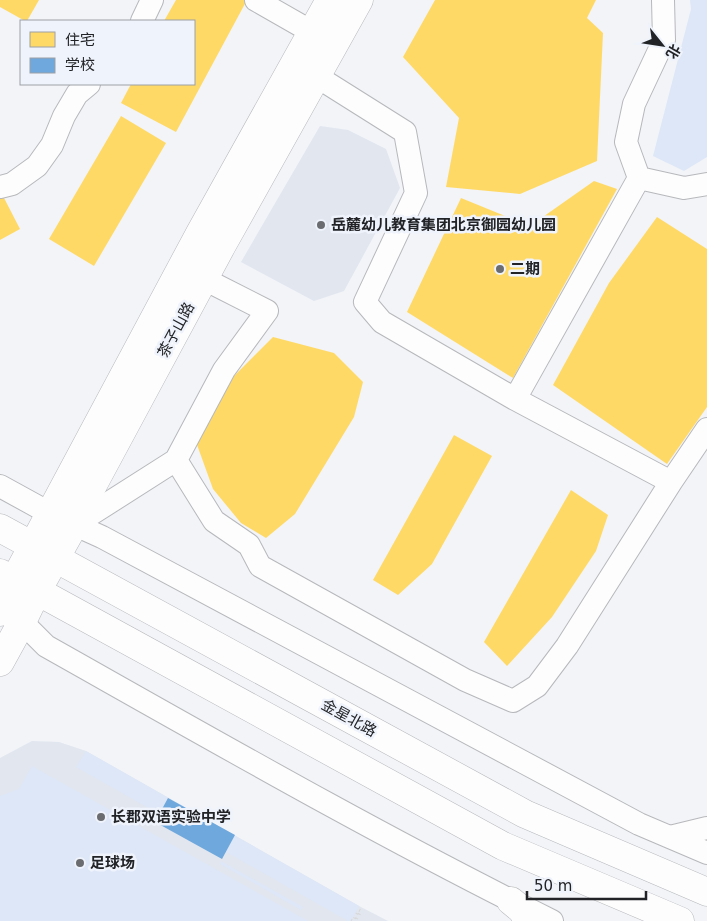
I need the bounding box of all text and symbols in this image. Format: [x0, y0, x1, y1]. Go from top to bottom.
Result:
legend [20, 20, 195, 85]
north arrow [637, 20, 687, 70]
text: 住宅 [65, 31, 95, 49]
text: 北 [663, 41, 684, 62]
text: 学校 [65, 56, 95, 74]
place label: 岳麓幼儿教育集团北京御园幼儿园 [331, 216, 556, 234]
marker: 岳麓幼儿教育集团北京御园幼儿园 [315, 219, 327, 231]
place label: 二期 [510, 260, 540, 278]
marker: 二期 [494, 263, 506, 275]
street label: 茶子山路 [154, 299, 198, 361]
street label: 金星北路 [318, 696, 380, 740]
place label: 长郡双语实验中学 [111, 808, 231, 826]
marker: 长郡双语实验中学 [95, 811, 107, 823]
place label: 足球场 [90, 854, 135, 872]
marker: 足球场 [74, 857, 86, 869]
scale bar [527, 868, 646, 900]
text: 50 m [534, 877, 572, 895]

